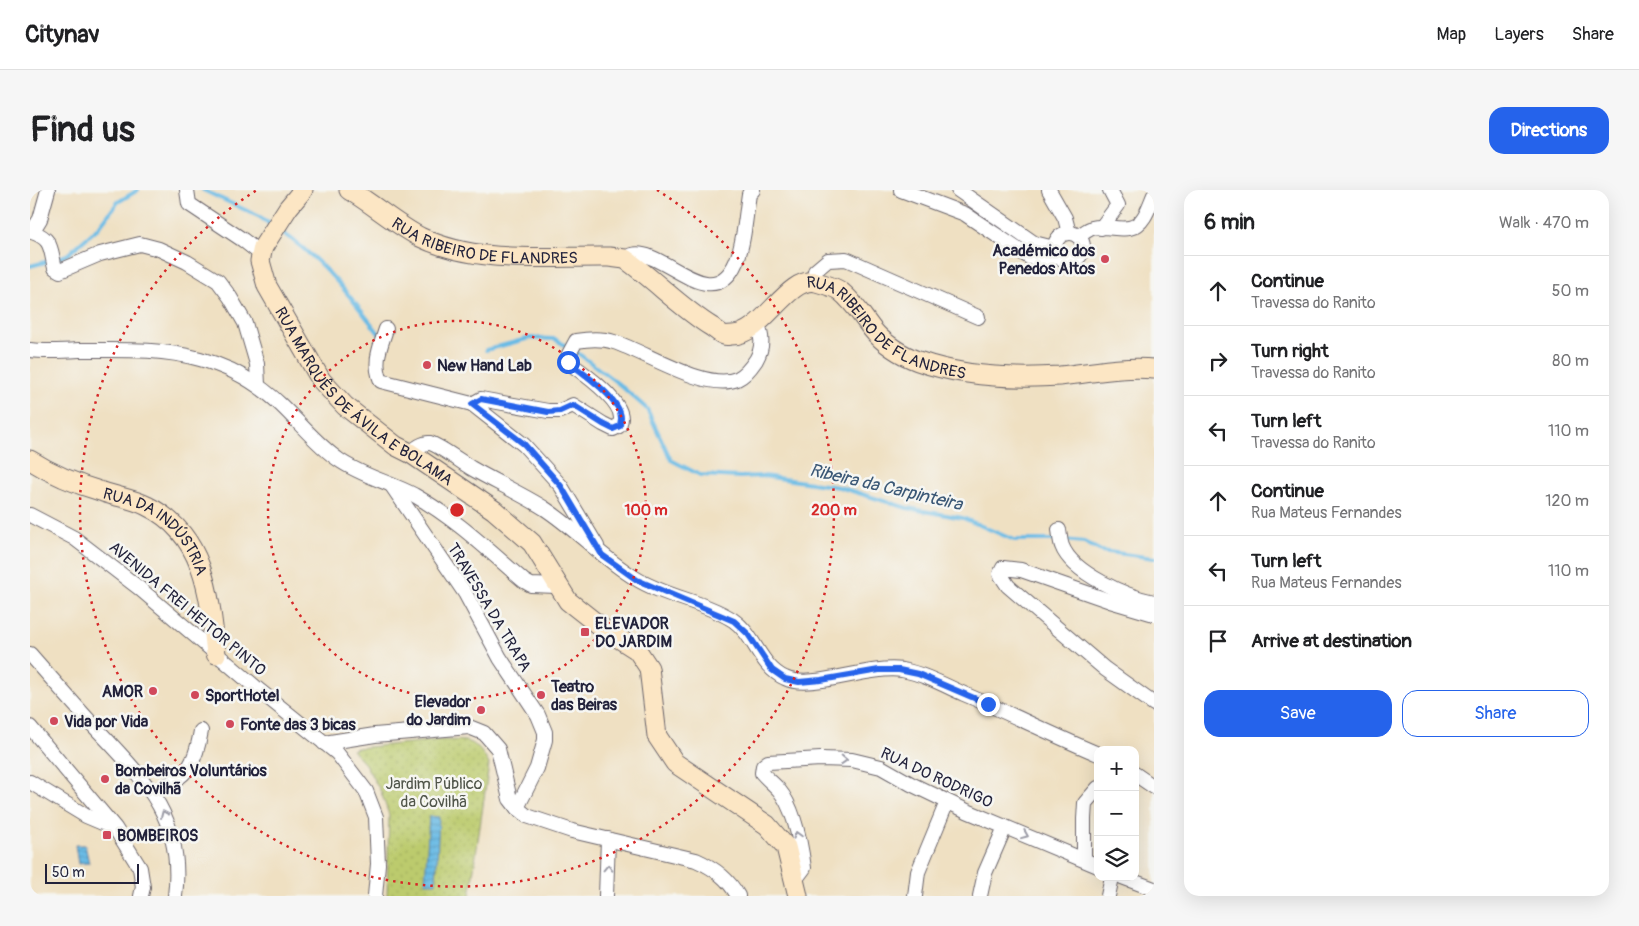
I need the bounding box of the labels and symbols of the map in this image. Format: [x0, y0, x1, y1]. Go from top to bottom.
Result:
street label: RUA RIBEIRO DE FLANDRES [388, 213, 578, 269]
place label: Académico dos Penedos Altos [992, 241, 1096, 279]
marker: Académico dos Penedos Altos [1099, 253, 1111, 265]
street label: RUA RIBEIRO DE FLANDRES [806, 272, 967, 384]
street label: RUA MARQUÊS DE ÁVILA E BOLAMA [270, 304, 457, 490]
route start [557, 351, 580, 374]
place label: New Hand Lab [437, 356, 532, 376]
marker: New Hand Lab [421, 359, 433, 371]
water label: Ribeira da Carpinteira [807, 459, 966, 517]
street label: RUA DA INDÚSTRIA [101, 484, 211, 578]
centre of rings [448, 501, 466, 519]
text: 100 m [625, 501, 667, 520]
text: 200 m [811, 501, 857, 520]
street label: AVENIDA FREI HEITOR PINTO [105, 537, 270, 680]
street label: TRAVESSA DA TRAPA [443, 539, 536, 676]
place label: ELEVADOR DO JARDIM [595, 614, 673, 652]
marker: ELEVADOR DO JARDIM [579, 626, 591, 638]
place label: Teatro das Beiras [550, 677, 618, 715]
place label: AMOR [102, 682, 144, 702]
marker: AMOR [147, 685, 159, 697]
place label: SportHotel [205, 686, 280, 706]
marker: SportHotel [189, 689, 201, 701]
marker: Teatro das Beiras [535, 689, 547, 701]
place label: Elevador do Jardim [406, 692, 471, 730]
route end [977, 693, 1000, 716]
marker: Elevador do Jardim [475, 704, 487, 716]
place label: Vida por Vida [64, 712, 149, 732]
marker: Vida por Vida [48, 715, 60, 727]
place label: Fonte das 3 bicas [240, 715, 357, 735]
marker: Fonte das 3 bicas [224, 718, 236, 730]
street label: RUA DO RODRIGO [877, 743, 996, 813]
one-way arrow [840, 755, 848, 765]
place label: Bombeiros Voluntários da Covilhã [115, 761, 268, 799]
marker: Bombeiros Voluntários da Covilhã [99, 773, 111, 785]
park label: Jardim Público da Covilhã [386, 774, 483, 812]
one-way arrow [161, 811, 171, 820]
place label: BOMBEIROS [117, 826, 198, 846]
marker: BOMBEIROS [101, 829, 113, 841]
one-way arrow [1020, 829, 1029, 840]
one-way arrow [793, 831, 803, 839]
scale bar [45, 861, 139, 884]
one-way arrow [603, 864, 613, 872]

